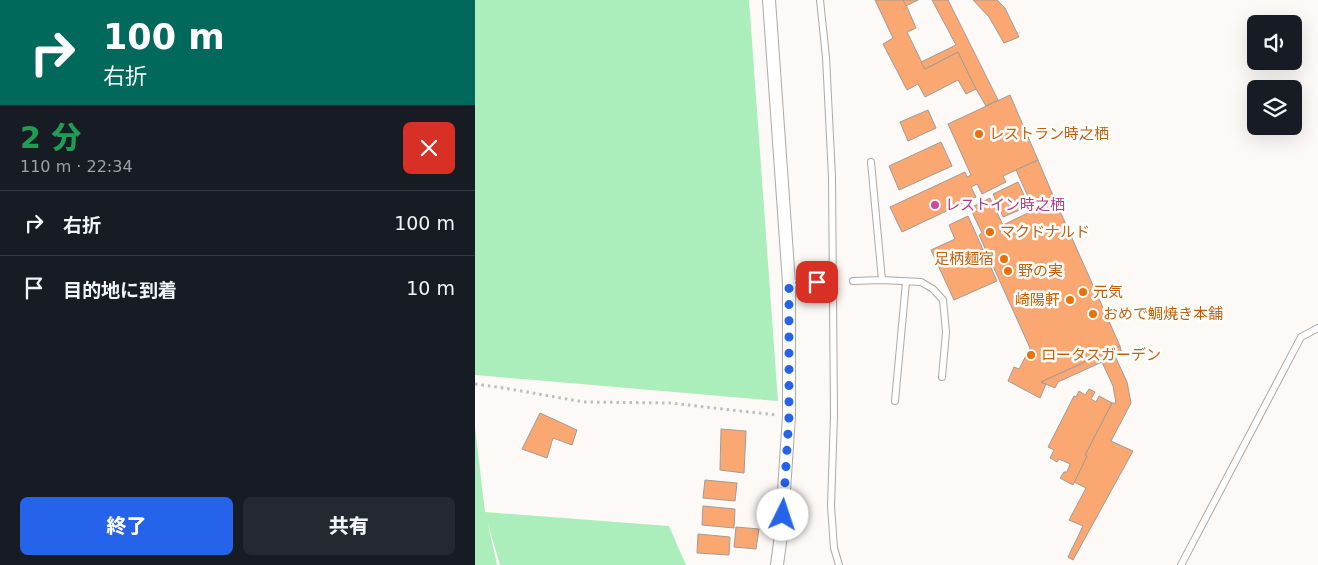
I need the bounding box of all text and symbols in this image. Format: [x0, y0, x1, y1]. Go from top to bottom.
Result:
map controls [1247, 15, 1302, 135]
button: sound [1247, 15, 1302, 70]
text: 100 m [103, 17, 225, 57]
icon: right [20, 20, 85, 85]
text: 右折 [103, 64, 147, 89]
button: layers [1247, 80, 1302, 135]
text: 2 分 [20, 120, 81, 155]
button: close [403, 122, 455, 174]
place label: レストラン時之栖 [989, 125, 1109, 143]
marker: レストラン時之栖 [973, 128, 985, 140]
text: 110 m · 22:34 [20, 157, 133, 176]
place label: レストイン時之栖 [945, 196, 1065, 214]
marker: レストイン時之栖 [929, 199, 941, 211]
icon: right [20, 209, 48, 237]
text: 100 m [394, 212, 455, 234]
text: 右折 [63, 214, 101, 236]
place label: マクドナルド [1000, 223, 1090, 241]
marker: マクドナルド [984, 226, 996, 238]
place label: 足柄麺宿 [934, 250, 994, 268]
marker: 足柄麺宿 [998, 253, 1010, 265]
pin [796, 261, 838, 303]
place label: 野の実 [1018, 262, 1063, 280]
marker: 野の実 [1002, 265, 1014, 277]
icon: arrive [803, 268, 831, 296]
icon: arrive [20, 274, 48, 302]
text: 10 m [406, 277, 455, 299]
text: 目的地に到着 [63, 279, 177, 301]
place label: 元気 [1093, 283, 1123, 301]
marker: 元気 [1077, 286, 1089, 298]
place label: 崎陽軒 [1015, 291, 1060, 309]
marker: 崎陽軒 [1064, 294, 1076, 306]
place label: おめで鯛焼き本舗 [1103, 305, 1223, 323]
marker: おめで鯛焼き本舗 [1087, 308, 1099, 320]
place label: ロータスガーデン [1041, 346, 1161, 364]
marker: ロータスガーデン [1025, 349, 1037, 361]
position arrow [756, 488, 808, 540]
button: 終了 [20, 497, 233, 555]
button: 共有 [243, 497, 455, 555]

